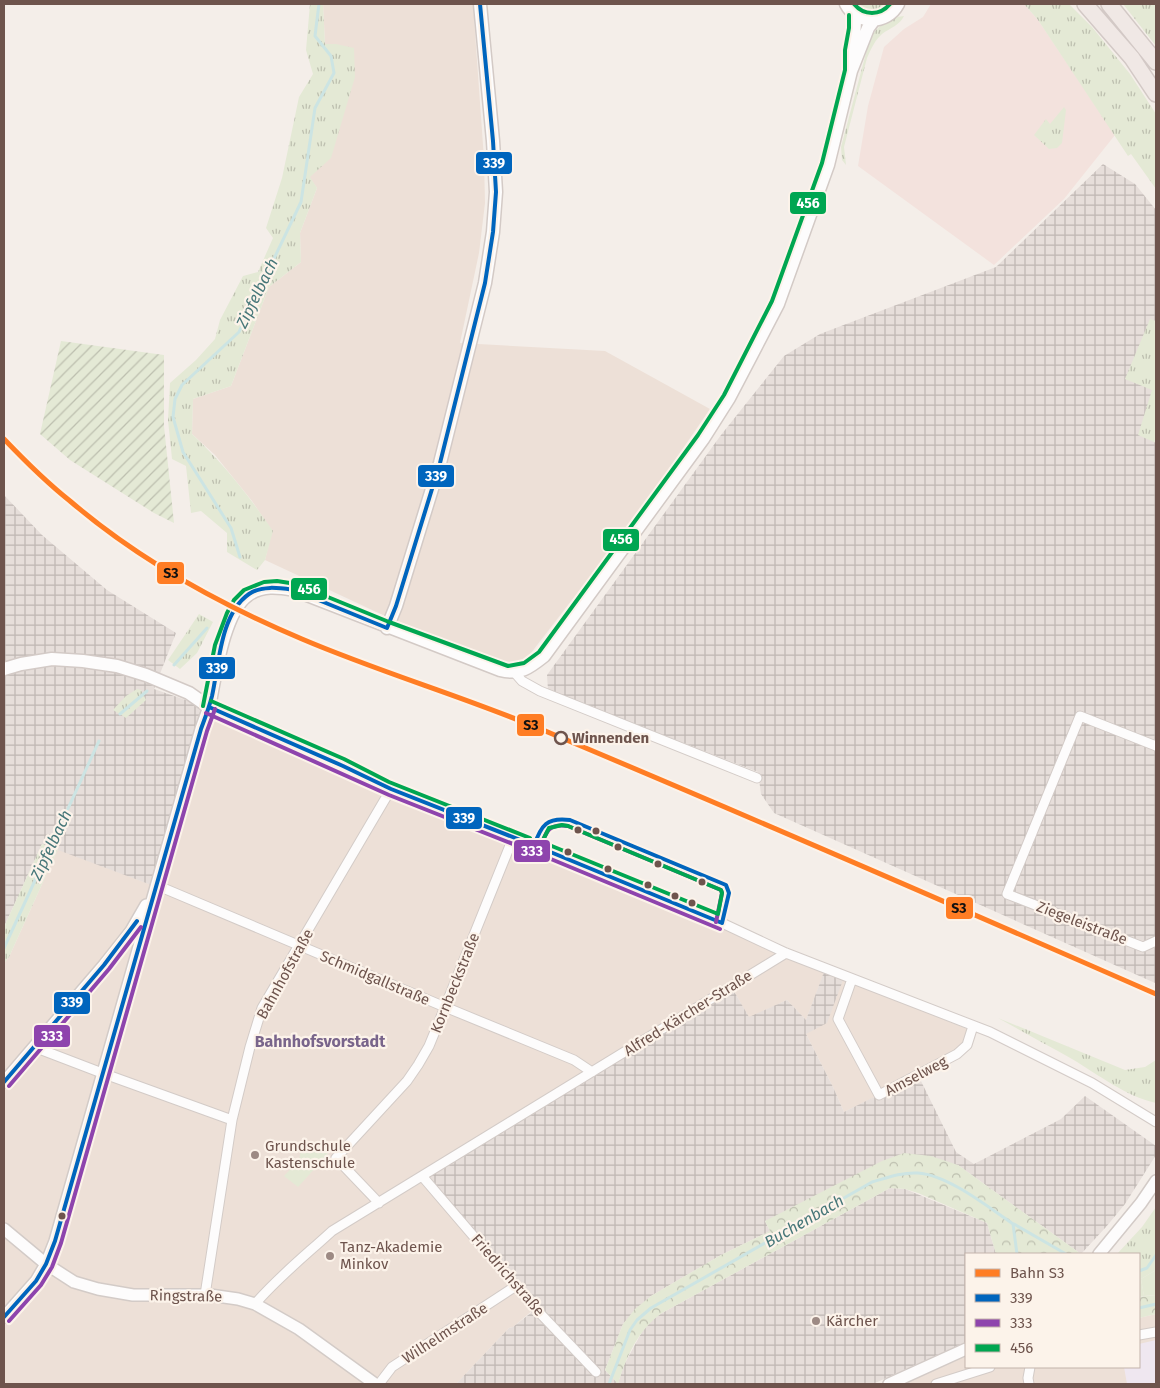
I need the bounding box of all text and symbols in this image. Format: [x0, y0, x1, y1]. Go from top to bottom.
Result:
line badge: 339 [475, 151, 513, 175]
text: 339 [482, 155, 505, 172]
line badge: 456 [789, 191, 827, 215]
text: 456 [796, 195, 820, 212]
water label: Zipfelbach [232, 255, 282, 332]
line badge: 339 [417, 464, 455, 488]
text: 339 [424, 468, 447, 485]
line badge: 456 [602, 528, 640, 552]
text: 456 [609, 531, 633, 548]
line badge: S3 [156, 561, 185, 585]
text: S3 [163, 565, 179, 582]
line badge: 456 [290, 577, 328, 601]
text: 456 [297, 581, 321, 598]
line badge: 339 [198, 656, 236, 680]
text: 339 [205, 660, 228, 677]
line badge: S3 [516, 713, 545, 737]
text: S3 [523, 717, 539, 734]
place label: Winnenden [572, 729, 649, 747]
marker: Winnenden [554, 731, 568, 745]
line badge: 339 [445, 806, 483, 830]
water label: Zipfelbach [26, 807, 75, 884]
text: 339 [452, 810, 475, 827]
unlabelled marker [573, 825, 583, 835]
unlabelled marker [591, 826, 601, 836]
line badge: 333 [513, 839, 551, 863]
unlabelled marker [613, 842, 623, 852]
text: 333 [520, 843, 543, 860]
unlabelled marker [563, 847, 573, 857]
unlabelled marker [653, 859, 663, 869]
unlabelled marker [603, 864, 613, 874]
unlabelled marker [697, 877, 707, 887]
unlabelled marker [643, 880, 653, 890]
unlabelled marker [670, 891, 680, 901]
line badge: S3 [945, 896, 974, 920]
street label: Ziegeleistraße [1034, 897, 1130, 949]
unlabelled marker [687, 898, 697, 908]
text: S3 [951, 900, 967, 917]
street label: Bahnhofstraße [253, 926, 317, 1022]
street label: Kornbeckstraße [427, 930, 483, 1036]
street label: Schmidgallstraße [317, 947, 433, 1009]
street label: Alfred-Kärcher-Straße [621, 966, 755, 1060]
line badge: 339 [53, 991, 91, 1015]
text: 339 [60, 994, 83, 1011]
line badge: 333 [33, 1024, 71, 1048]
text: 333 [40, 1028, 63, 1045]
district label: Bahnhofsvorstadt [255, 1032, 386, 1051]
street label: Amselweg [882, 1052, 950, 1100]
place label: Grundschule Kastenschule [265, 1137, 355, 1172]
marker: Grundschule Kastenschule [249, 1149, 261, 1161]
water label: Buchenbach [761, 1191, 847, 1251]
unlabelled marker [57, 1211, 67, 1221]
street label: Friedrichstraße [467, 1230, 549, 1320]
place label: Tanz-Akademie Minkov [340, 1238, 443, 1273]
marker: Tanz-Akademie Minkov [324, 1250, 336, 1262]
legend [965, 1253, 1140, 1368]
text: Bahn S3 [1010, 1264, 1065, 1282]
street label: Ringstraße [149, 1286, 223, 1306]
text: 339 [1010, 1289, 1033, 1307]
street label: Wilhelmstraße [399, 1299, 491, 1367]
place label: Kärcher [826, 1312, 878, 1330]
text: 333 [1010, 1314, 1032, 1332]
marker: Kärcher [810, 1315, 822, 1327]
text: 456 [1010, 1339, 1033, 1357]

